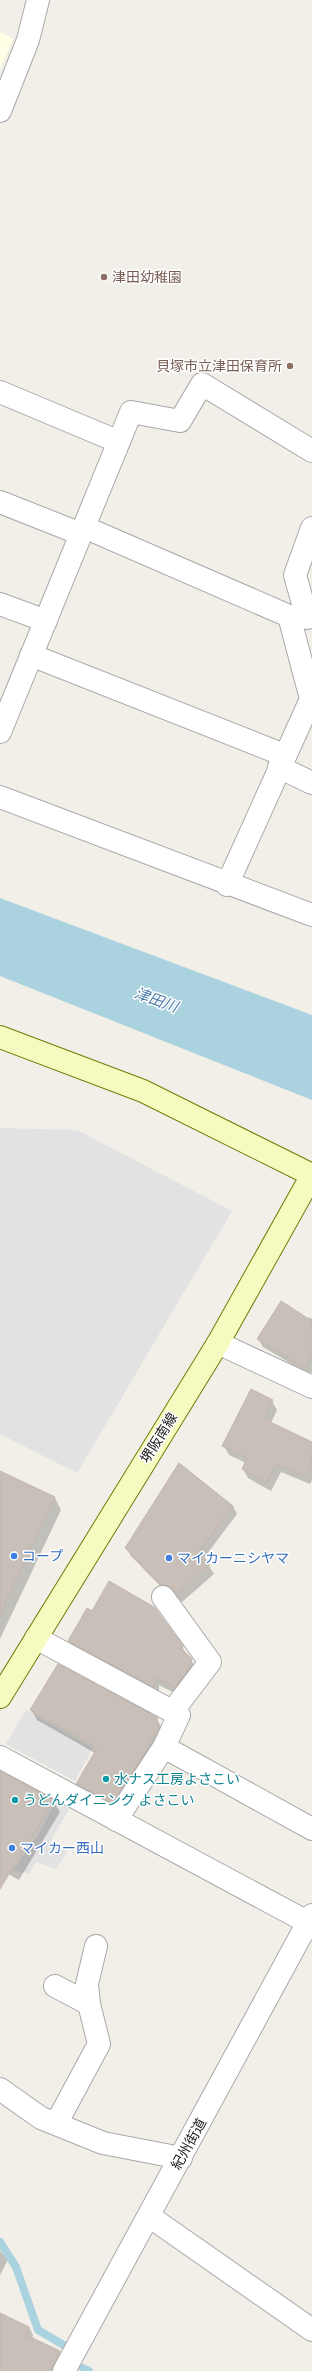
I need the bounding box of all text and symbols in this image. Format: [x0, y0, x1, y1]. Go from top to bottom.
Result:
place label: 津田幼稚園 [112, 269, 182, 286]
marker: 津田幼稚園 [99, 272, 109, 282]
place label: 貝塚市立津田保育所 [156, 358, 282, 375]
marker: 貝塚市立津田保育所 [285, 361, 295, 371]
water label: 津田川 [132, 984, 182, 1017]
street label: 堺阪南線 [137, 1410, 181, 1466]
place label: コープ [22, 1548, 63, 1565]
place label: マイカーニシヤマ [177, 1550, 289, 1567]
marker: コープ [9, 1551, 19, 1561]
marker: マイカーニシヤマ [164, 1553, 174, 1563]
place label: 水ナス工房よさこい [114, 1771, 240, 1788]
marker: 水ナス工房よさこい [101, 1774, 111, 1784]
place label: うどんダイニング よさこい [23, 1792, 194, 1809]
marker: うどんダイニング よさこい [10, 1795, 20, 1805]
place label: マイカー西山 [20, 1840, 104, 1857]
marker: マイカー西山 [7, 1843, 17, 1853]
street label: 紀州街道 [168, 2115, 210, 2173]

